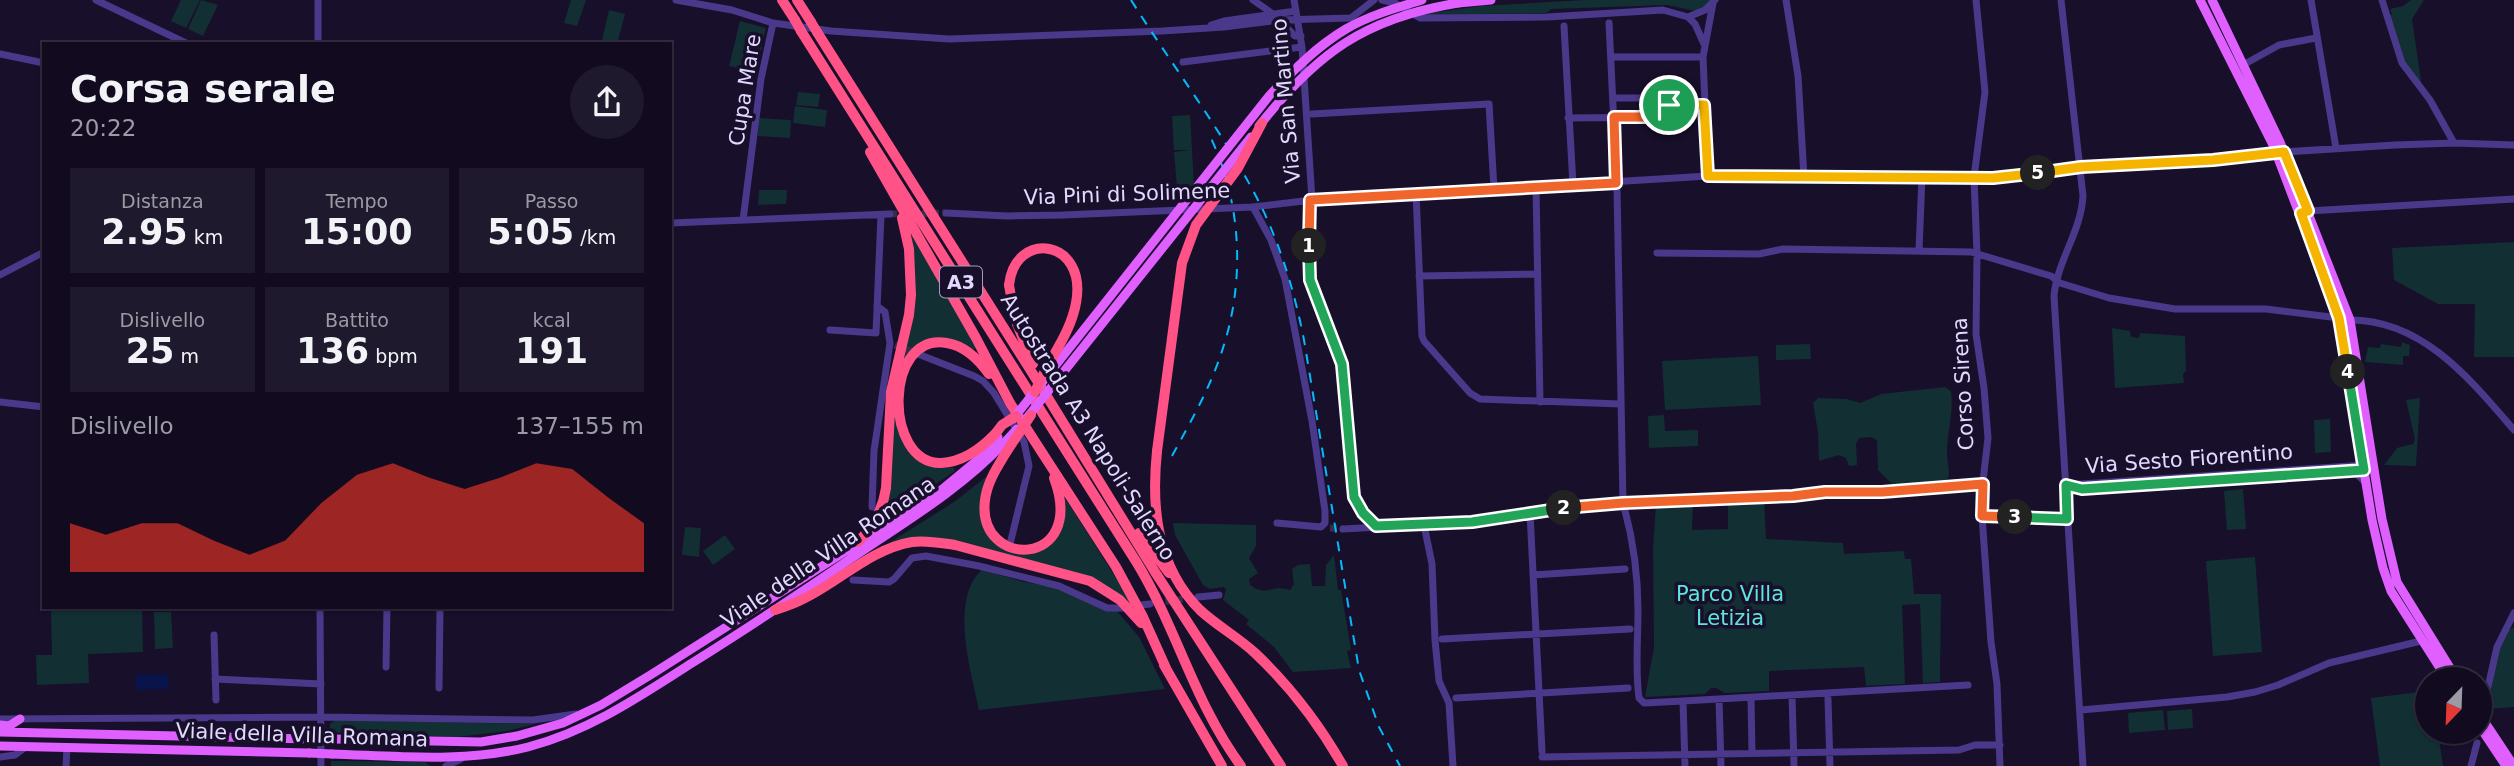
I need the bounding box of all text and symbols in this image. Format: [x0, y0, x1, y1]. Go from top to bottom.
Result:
street label: Via San Martino [1267, 18, 1305, 184]
street label: Cupa Mare [724, 32, 766, 148]
button: share [570, 65, 644, 139]
text: Corsa serale [70, 67, 336, 111]
pin [1639, 75, 1699, 135]
icon: arrive [1650, 86, 1688, 124]
text: 20:22 [70, 115, 136, 141]
pin: 5 [2021, 156, 2056, 190]
text: 5 [2031, 161, 2044, 183]
street label: Via Pini di Solimene [1023, 178, 1231, 210]
text: Distanza [121, 190, 204, 212]
text: Tempo [326, 190, 388, 212]
text: Passo [525, 190, 579, 212]
text: 2.95 [101, 212, 188, 252]
text: 15:00 [301, 212, 413, 252]
text: 5:05 [487, 212, 574, 252]
text: km [188, 226, 223, 248]
text: /km [574, 226, 616, 248]
pin: 1 [1292, 229, 1326, 264]
text: 1 [1302, 234, 1315, 256]
road number: A3 [940, 266, 982, 298]
street label: Autostrada A3 Napoli-Salerno [996, 289, 1180, 565]
text: Dislivello [120, 309, 205, 331]
text: Battito [325, 309, 389, 331]
text: kcal [532, 309, 571, 331]
street label: Corso Sirena [1948, 317, 1978, 451]
text: 25 [126, 331, 174, 371]
text: 136 [296, 331, 369, 371]
text: 191 [515, 331, 588, 371]
text: m [174, 345, 199, 367]
text: bpm [369, 345, 418, 367]
pin: 4 [2330, 354, 2366, 390]
text: 4 [2341, 360, 2354, 382]
text: Dislivello [70, 413, 173, 439]
text: 137–155 m [515, 413, 644, 439]
street label: Via Sesto Fiorentino [2084, 440, 2294, 478]
street label: Viale della Villa Romana [717, 471, 939, 633]
pin: 2 [1546, 490, 1582, 526]
text: 2 [1557, 496, 1570, 518]
pin: 3 [1997, 500, 2032, 534]
text: 3 [2008, 505, 2021, 527]
park label: Parco Villa Letizia [1676, 582, 1784, 630]
north arrow [2415, 667, 2492, 744]
map controls [2415, 667, 2492, 744]
street label: Viale della Villa Romana [175, 719, 429, 751]

